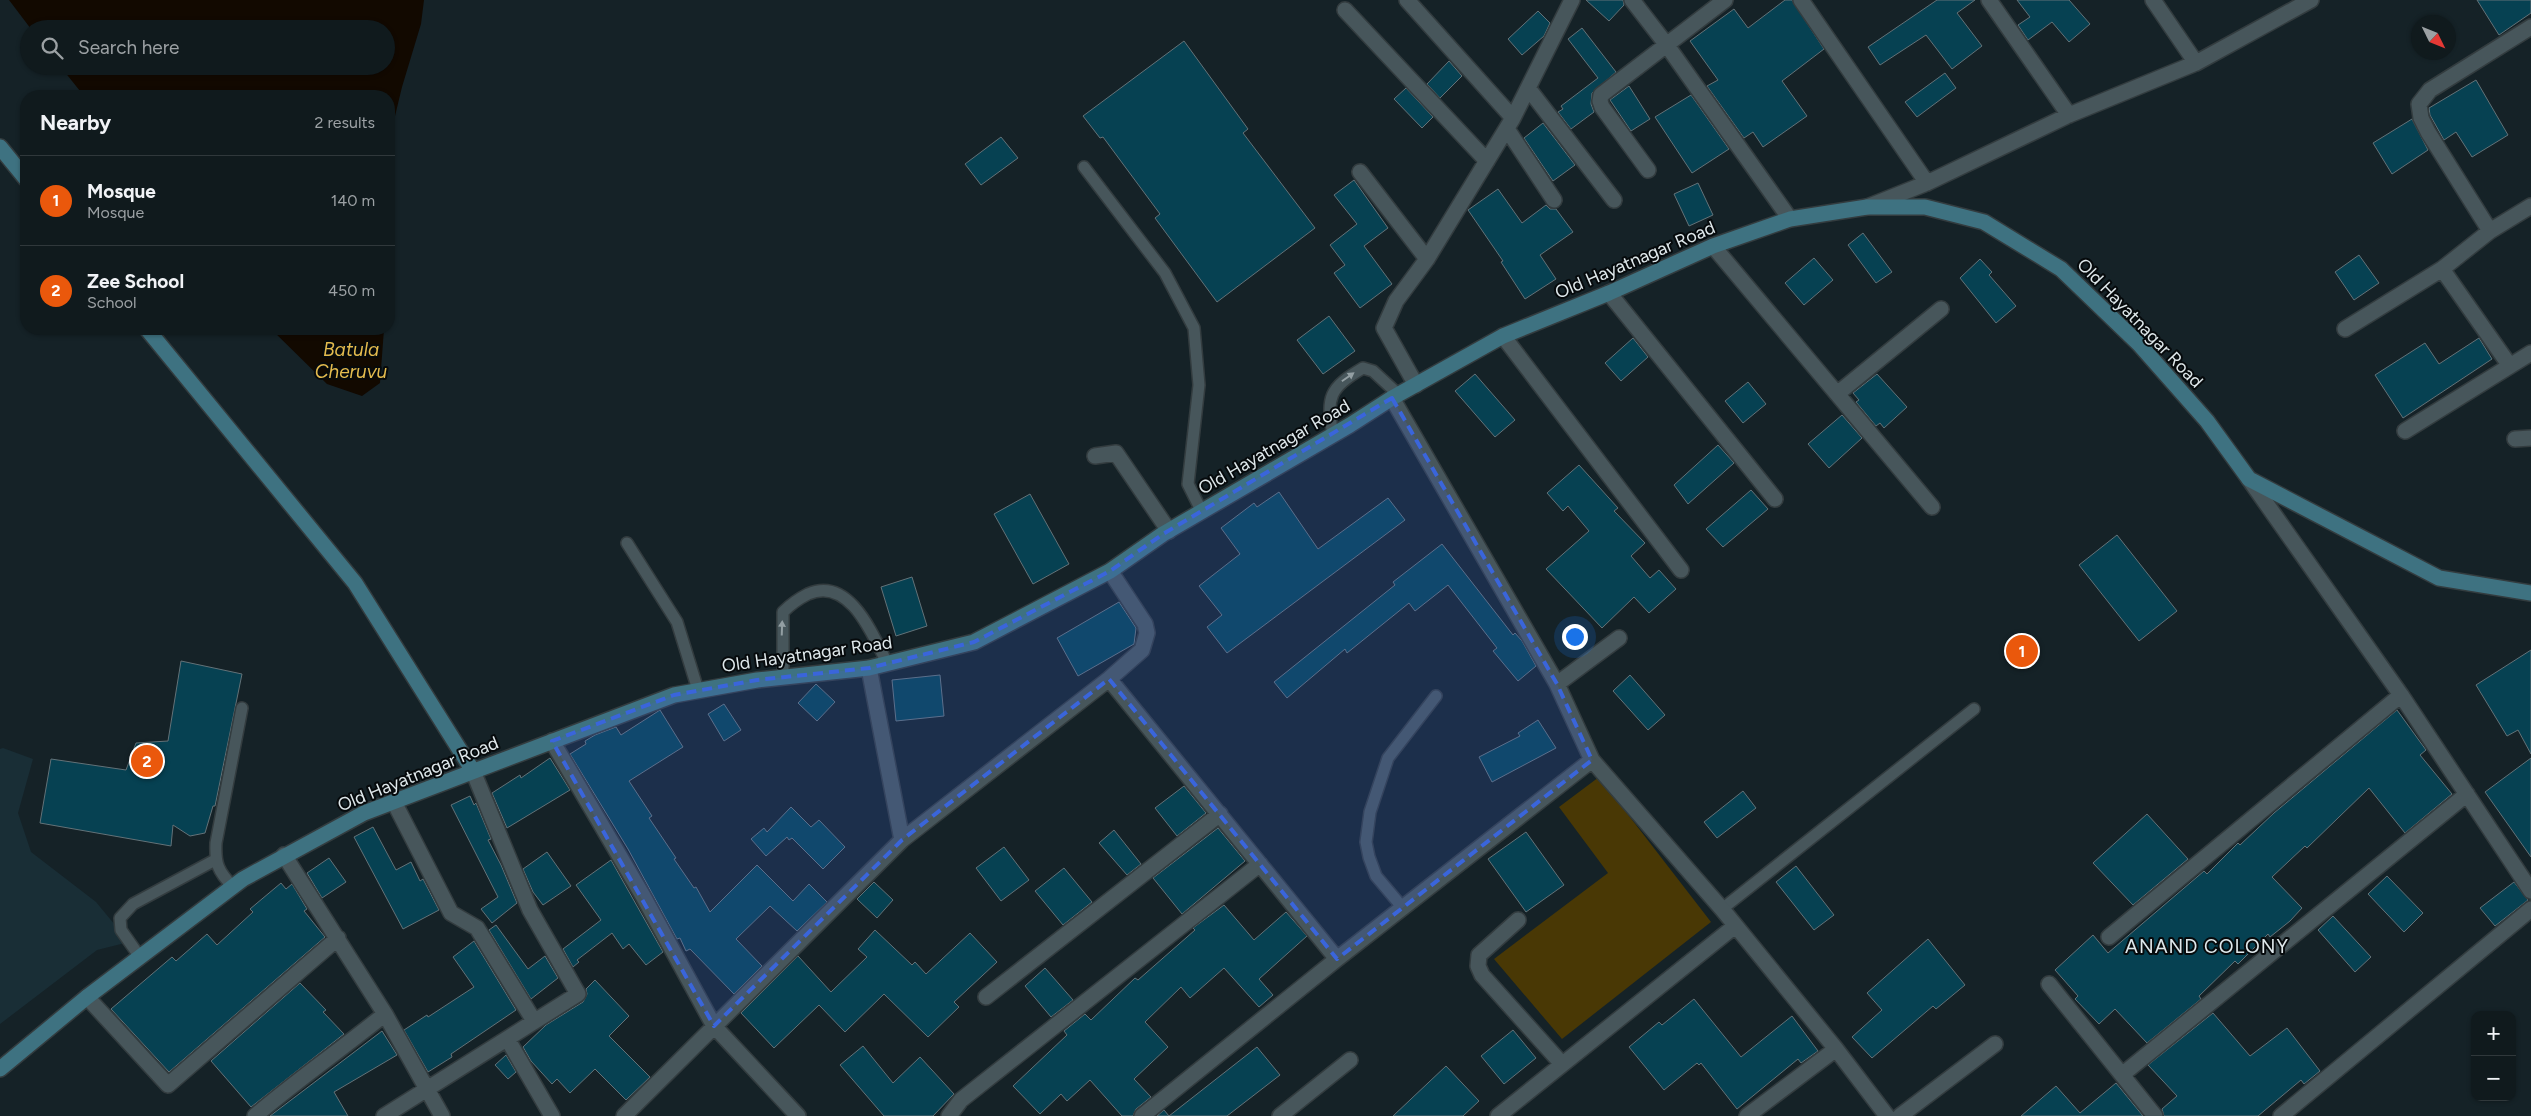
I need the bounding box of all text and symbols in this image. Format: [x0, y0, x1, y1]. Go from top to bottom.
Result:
north arrow [2411, 15, 2456, 60]
search box [20, 20, 395, 75]
icon: search [38, 34, 66, 62]
text: Search here [78, 36, 180, 59]
text: Nearby [40, 110, 111, 135]
text: 2 results [315, 113, 375, 132]
text: Mosque [87, 180, 156, 203]
text: 1 [53, 191, 59, 210]
text: 140 m [331, 191, 375, 210]
text: Mosque [87, 203, 144, 222]
street label: Old Hayatnagar Road [1552, 216, 1718, 304]
street label: Old Hayatnagar Road [2072, 254, 2208, 392]
text: Zee School [87, 270, 184, 293]
text: 2 [51, 281, 61, 300]
text: 450 m [328, 281, 375, 300]
text: School [87, 293, 137, 312]
water label: Batula Cheruvu [315, 338, 388, 383]
one-way arrow [1342, 372, 1355, 382]
street label: Old Hayatnagar Road [1194, 395, 1354, 499]
one-way arrow [779, 620, 787, 636]
your location [1562, 624, 1588, 650]
street label: Old Hayatnagar Road [720, 631, 894, 677]
pin: 1 [2006, 632, 2038, 670]
street label: Old Hayatnagar Road [334, 732, 502, 816]
pin: 2 [131, 742, 163, 780]
district label: ANAND COLONY [2125, 935, 2289, 958]
map controls [2471, 1011, 2516, 1101]
button: + [2471, 1011, 2516, 1056]
button: − [2471, 1056, 2516, 1101]

